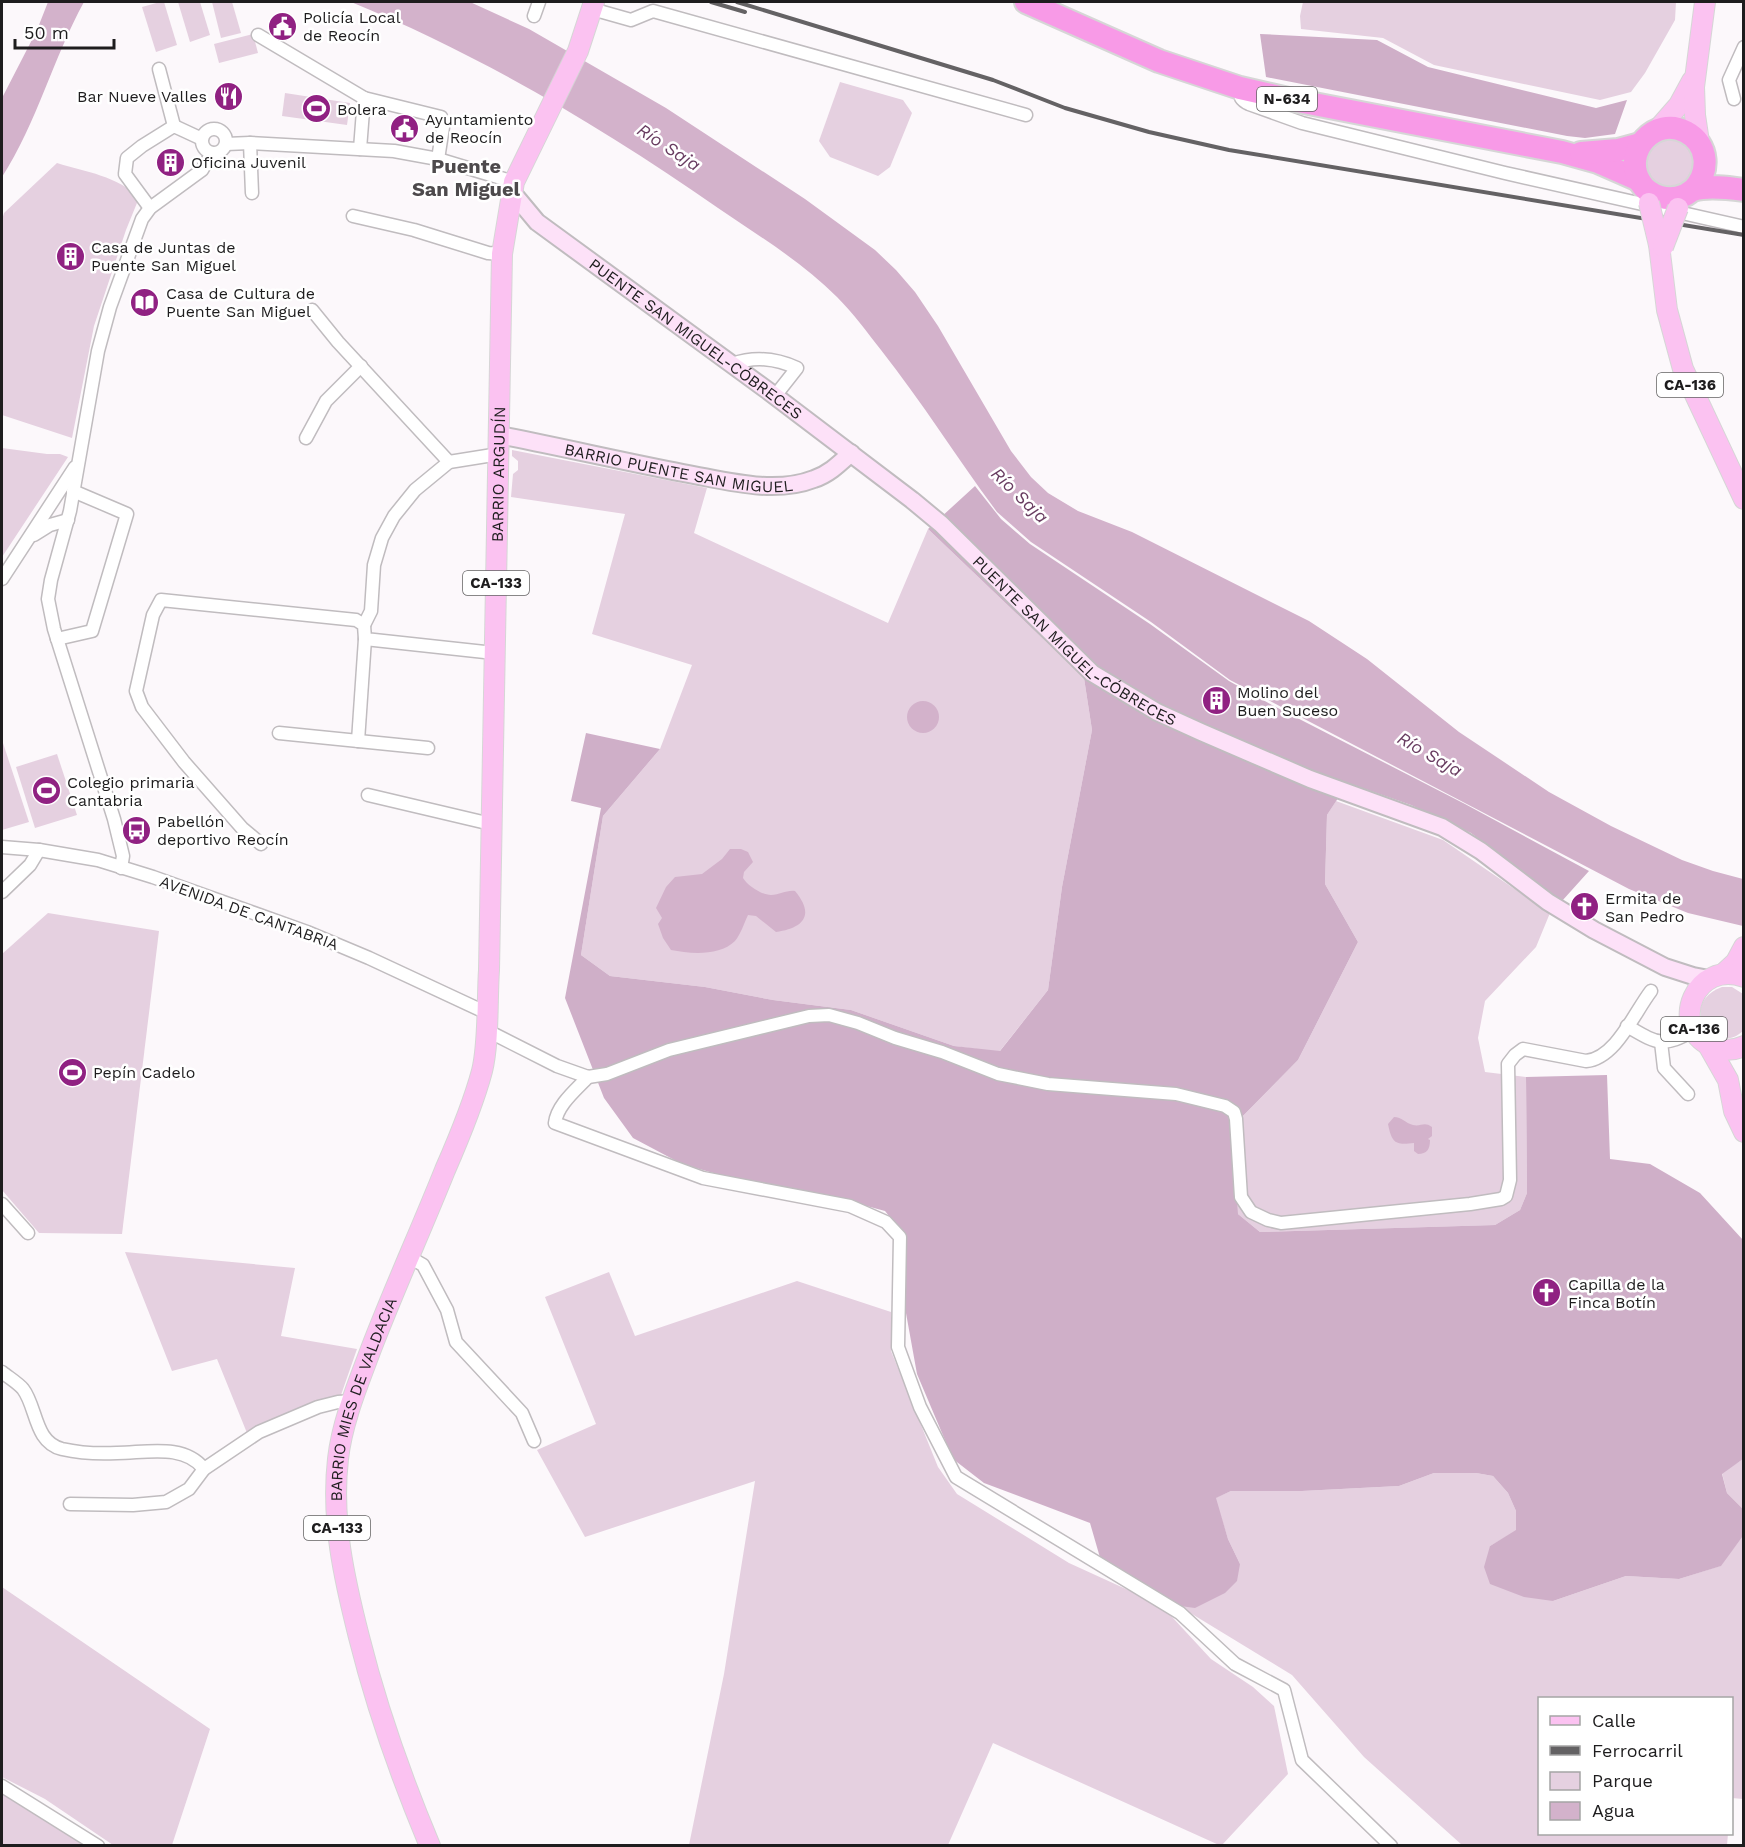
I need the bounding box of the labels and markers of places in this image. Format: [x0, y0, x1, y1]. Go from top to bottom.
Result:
place label: Policía Local de Reocín [303, 8, 401, 45]
public building icon: Policía Local de Reocín [266, 10, 298, 42]
restaurant icon: Bar Nueve Valles [212, 80, 244, 112]
place label: Bar Nueve Valles [77, 87, 207, 106]
sports icon: Bolera [300, 93, 332, 125]
place label: Bolera [337, 100, 387, 119]
place label: Ayuntamiento de Reocín [425, 110, 533, 147]
public building icon: Ayuntamiento de Reocín [388, 112, 420, 144]
building icon: Oficina Juvenil [154, 146, 186, 178]
place label: Oficina Juvenil [191, 153, 306, 172]
place label: Casa de Juntas de Puente San Miguel [91, 238, 236, 275]
building icon: Casa de Juntas de Puente San Miguel [54, 240, 86, 272]
place label: Casa de Cultura de Puente San Miguel [166, 284, 315, 321]
library icon: Casa de Cultura de Puente San Miguel [129, 286, 161, 318]
place label: Molino del Buen Suceso [1237, 683, 1338, 720]
building icon: Molino del Buen Suceso [1200, 685, 1232, 717]
place label: Colegio primaria Cantabria [67, 773, 195, 810]
sports icon: Colegio primaria Cantabria [30, 775, 62, 807]
place label: Pabellón deportivo Reocín [157, 812, 289, 849]
bus stop icon: Pabellón deportivo Reocín [120, 814, 152, 846]
place label: Ermita de San Pedro [1605, 889, 1684, 926]
church icon: Ermita de San Pedro [1568, 891, 1600, 923]
sports icon: Pepín Cadelo [56, 1056, 88, 1088]
place label: Pepín Cadelo [93, 1063, 195, 1082]
place label: Capilla de la Finca Botín [1568, 1275, 1665, 1312]
church icon: Capilla de la Finca Botín [1531, 1277, 1563, 1309]

